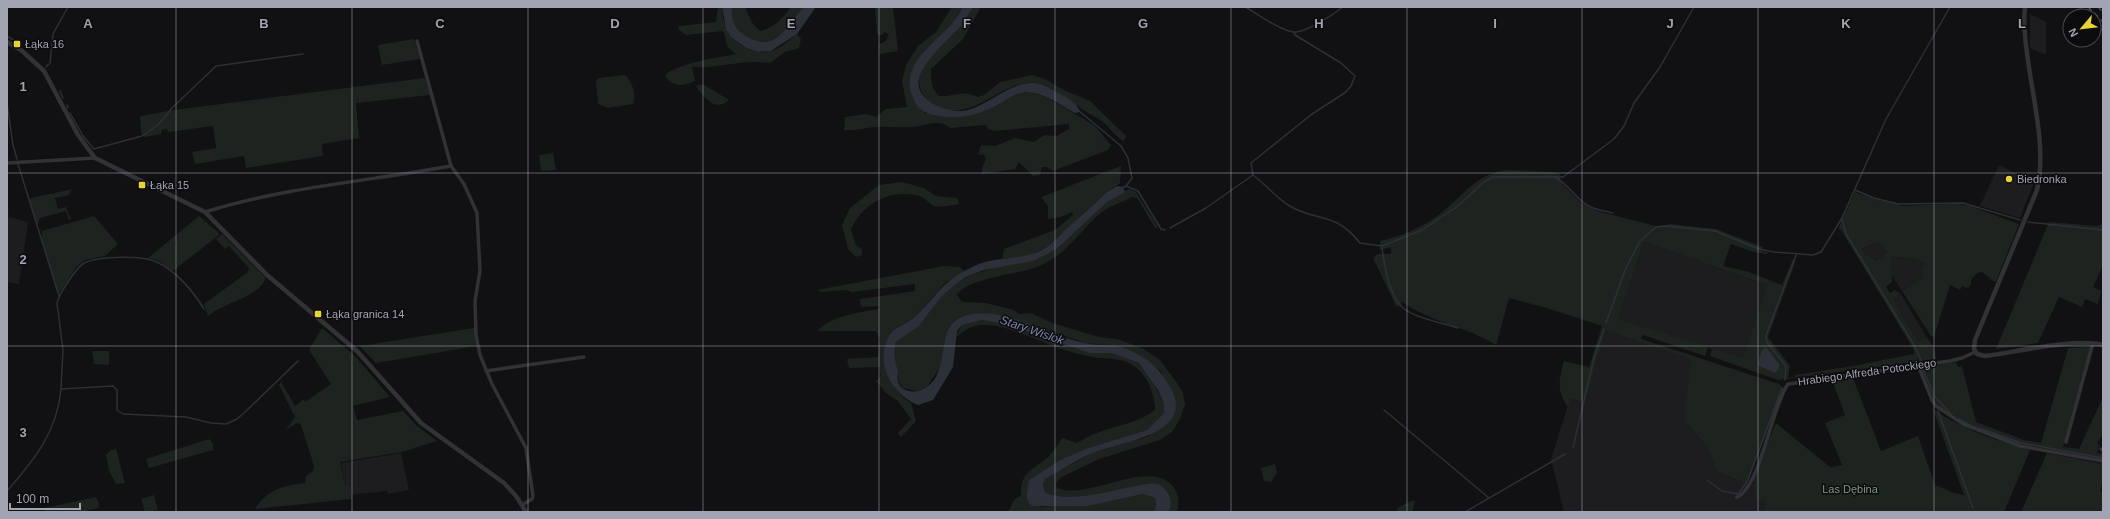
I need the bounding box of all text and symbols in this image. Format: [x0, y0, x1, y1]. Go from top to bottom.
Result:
north arrow [2062, 8, 2102, 48]
text: A [83, 16, 93, 31]
text: B [259, 16, 269, 31]
text: C [435, 16, 445, 31]
text: D [610, 16, 620, 31]
text: E [787, 16, 796, 31]
text: F [963, 16, 971, 31]
text: G [1138, 16, 1148, 31]
text: H [1314, 16, 1324, 31]
text: I [1493, 16, 1497, 31]
text: J [1666, 16, 1674, 31]
text: K [1841, 16, 1851, 31]
text: L [2018, 16, 2026, 31]
text: N [2066, 26, 2080, 39]
place label: Łąka 16 [25, 38, 64, 50]
marker: Łąka 16 [12, 39, 22, 49]
text: 1 [19, 79, 27, 94]
place label: Biedronka [2017, 173, 2067, 185]
marker: Biedronka [2004, 174, 2014, 184]
place label: Łąka 15 [150, 179, 189, 191]
marker: Łąka 15 [137, 180, 147, 190]
text: 2 [19, 252, 27, 267]
place label: Łąka granica 14 [326, 308, 404, 320]
marker: Łąka granica 14 [313, 309, 323, 319]
water label: Stary Wislok [998, 313, 1067, 348]
street label: Hrabiego Alfreda Potockiego [1797, 356, 1937, 388]
text: 3 [19, 425, 27, 440]
park label: Las Dębina [1822, 483, 1879, 495]
scale bar [10, 485, 80, 511]
text: 100 m [16, 492, 49, 506]

